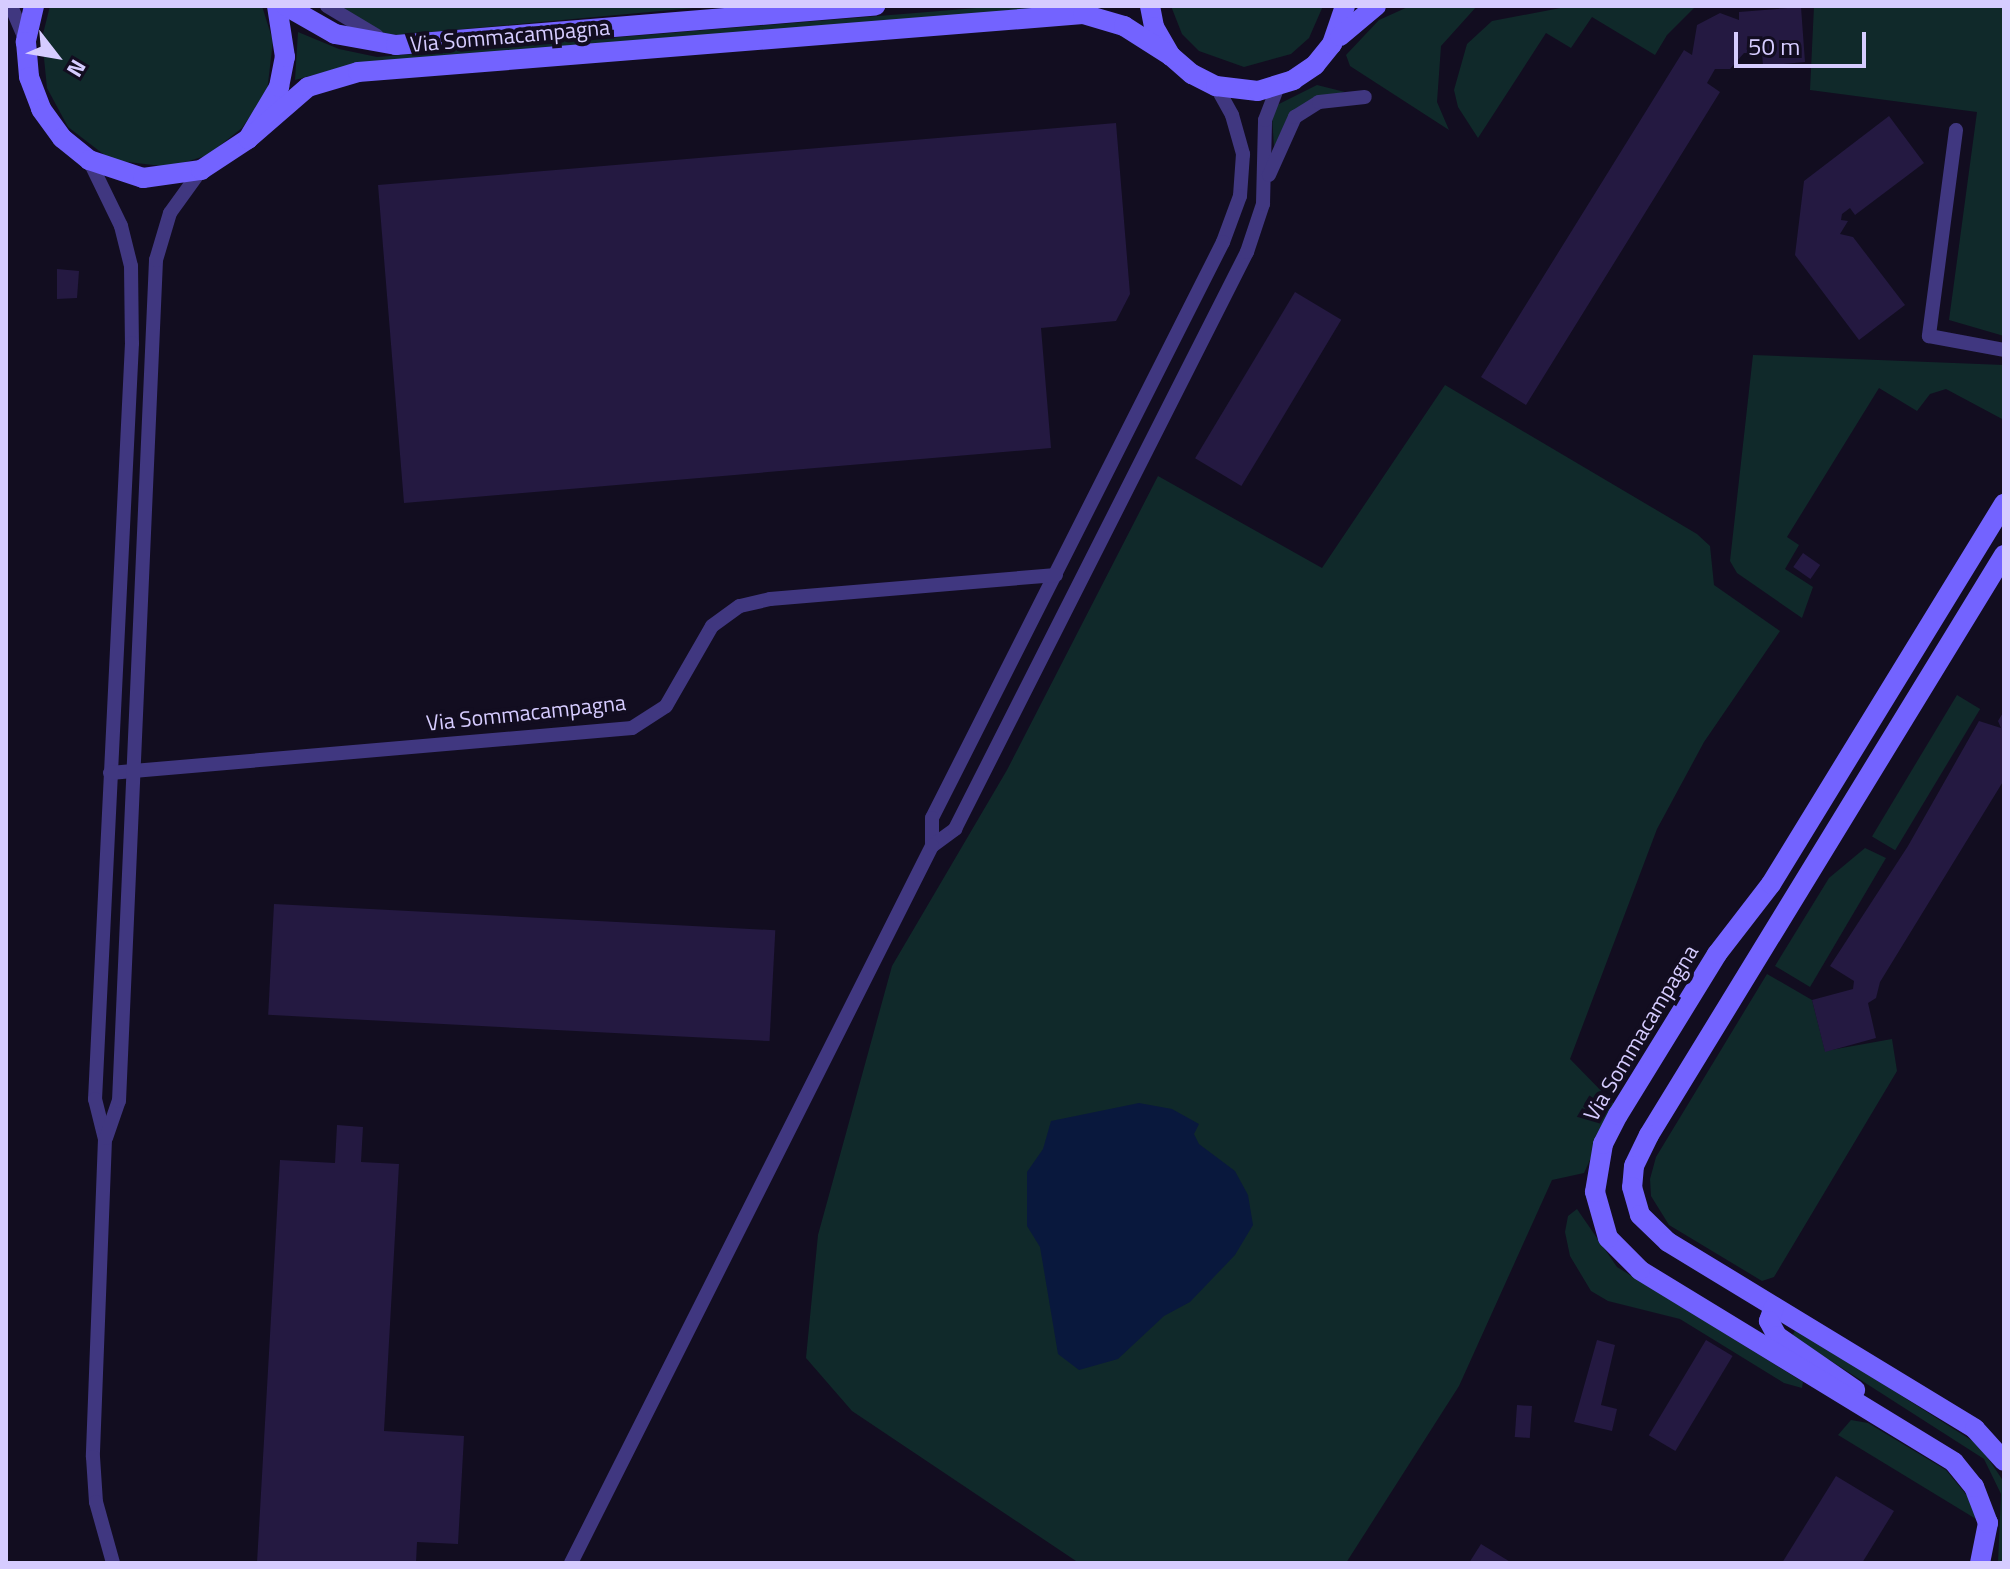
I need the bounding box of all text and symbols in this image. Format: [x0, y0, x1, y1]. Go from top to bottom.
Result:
street label: Via Sommacampagna [409, 14, 611, 58]
north arrow [16, 16, 96, 96]
scale bar [1738, 16, 1870, 66]
text: 50 m [1748, 28, 1800, 64]
text: N [58, 53, 95, 84]
street label: Via Sommacampagna [425, 689, 627, 737]
street label: Via Sommacampagna [1578, 940, 1704, 1126]

